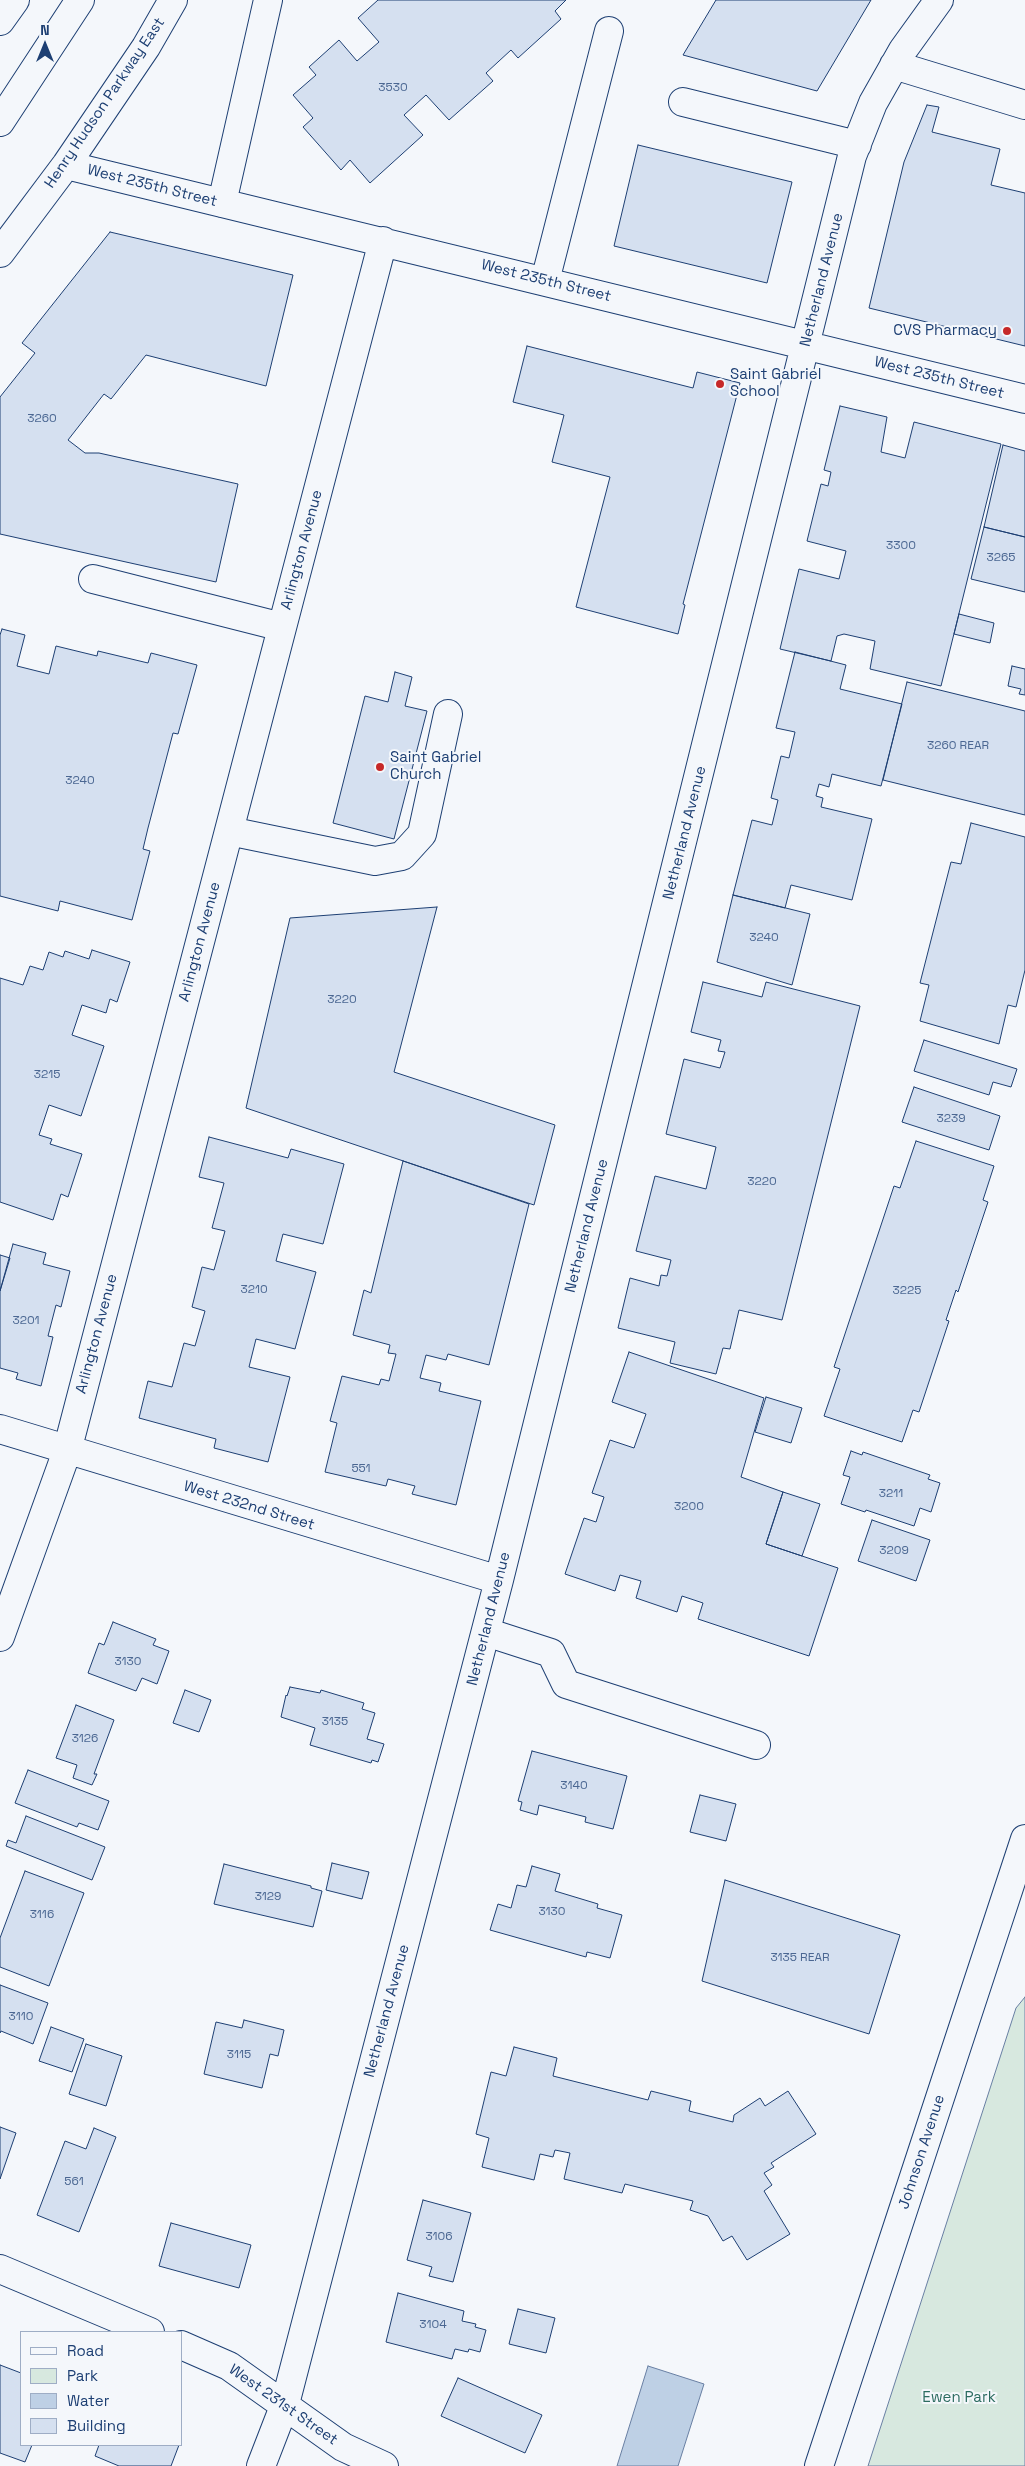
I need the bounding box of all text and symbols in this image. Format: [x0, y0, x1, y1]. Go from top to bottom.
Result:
street label: Henry Hudson Parkway East [41, 14, 169, 192]
north arrow [20, 20, 70, 70]
text: N [40, 21, 50, 39]
house number: 3530 [378, 81, 408, 95]
street label: West 235th Street [85, 161, 219, 211]
street label: Netherland Avenue [797, 211, 847, 349]
street label: West 235th Street [479, 256, 613, 306]
place label: CVS Pharmacy [893, 322, 997, 340]
marker: CVS Pharmacy [1001, 325, 1013, 337]
street label: West 235th Street [872, 353, 1006, 403]
place label: Saint Gabriel School [730, 366, 821, 401]
marker: Saint Gabriel School [714, 378, 726, 390]
house number: 3260 [27, 412, 57, 426]
street label: Arlington Avenue [277, 488, 327, 612]
house number: 3300 [886, 539, 916, 553]
house number: 3265 [986, 551, 1016, 565]
house number: 3260 REAR [927, 739, 989, 753]
place label: Saint Gabriel Church [390, 749, 481, 784]
marker: Saint Gabriel Church [374, 761, 386, 773]
street label: Netherland Avenue [660, 764, 710, 902]
house number: 3240 [65, 774, 95, 788]
street label: Arlington Avenue [175, 880, 225, 1004]
house number: 3240 [749, 931, 779, 945]
house number: 3220 [327, 993, 357, 1007]
house number: 3215 [34, 1068, 60, 1082]
house number: 3239 [936, 1112, 966, 1126]
street label: Netherland Avenue [562, 1157, 612, 1295]
house number: 3220 [747, 1175, 777, 1189]
street label: Arlington Avenue [72, 1272, 122, 1396]
house number: 3210 [240, 1283, 268, 1297]
house number: 3225 [893, 1284, 921, 1298]
house number: 3201 [12, 1314, 40, 1328]
house number: 551 [351, 1462, 371, 1476]
street label: West 232nd Street [181, 1478, 317, 1534]
house number: 3211 [879, 1487, 903, 1501]
house number: 3200 [674, 1500, 704, 1514]
house number: 3209 [879, 1544, 909, 1558]
street label: Netherland Avenue [464, 1550, 514, 1688]
house number: 3130 [114, 1655, 142, 1669]
house number: 3135 [322, 1715, 348, 1729]
house number: 3126 [72, 1732, 98, 1746]
house number: 3140 [560, 1779, 588, 1793]
house number: 3129 [255, 1890, 281, 1904]
house number: 3130 [538, 1905, 566, 1919]
house number: 3116 [30, 1908, 54, 1922]
street label: Netherland Avenue [361, 1942, 413, 2080]
house number: 3135 REAR [770, 1951, 830, 1965]
house number: 3110 [9, 2010, 33, 2024]
house number: 3115 [227, 2048, 251, 2062]
street label: Johnson Avenue [895, 2092, 949, 2212]
house number: 561 [64, 2175, 84, 2189]
house number: 3106 [425, 2230, 453, 2244]
house number: 3104 [419, 2318, 447, 2332]
legend [20, 2331, 182, 2446]
text: Road [67, 2341, 104, 2360]
street label: West 231st Street [225, 2361, 341, 2449]
text: Park [67, 2366, 98, 2385]
park label: Ewen Park [922, 2389, 996, 2407]
text: Water [67, 2391, 109, 2410]
text: Building [67, 2416, 126, 2435]

